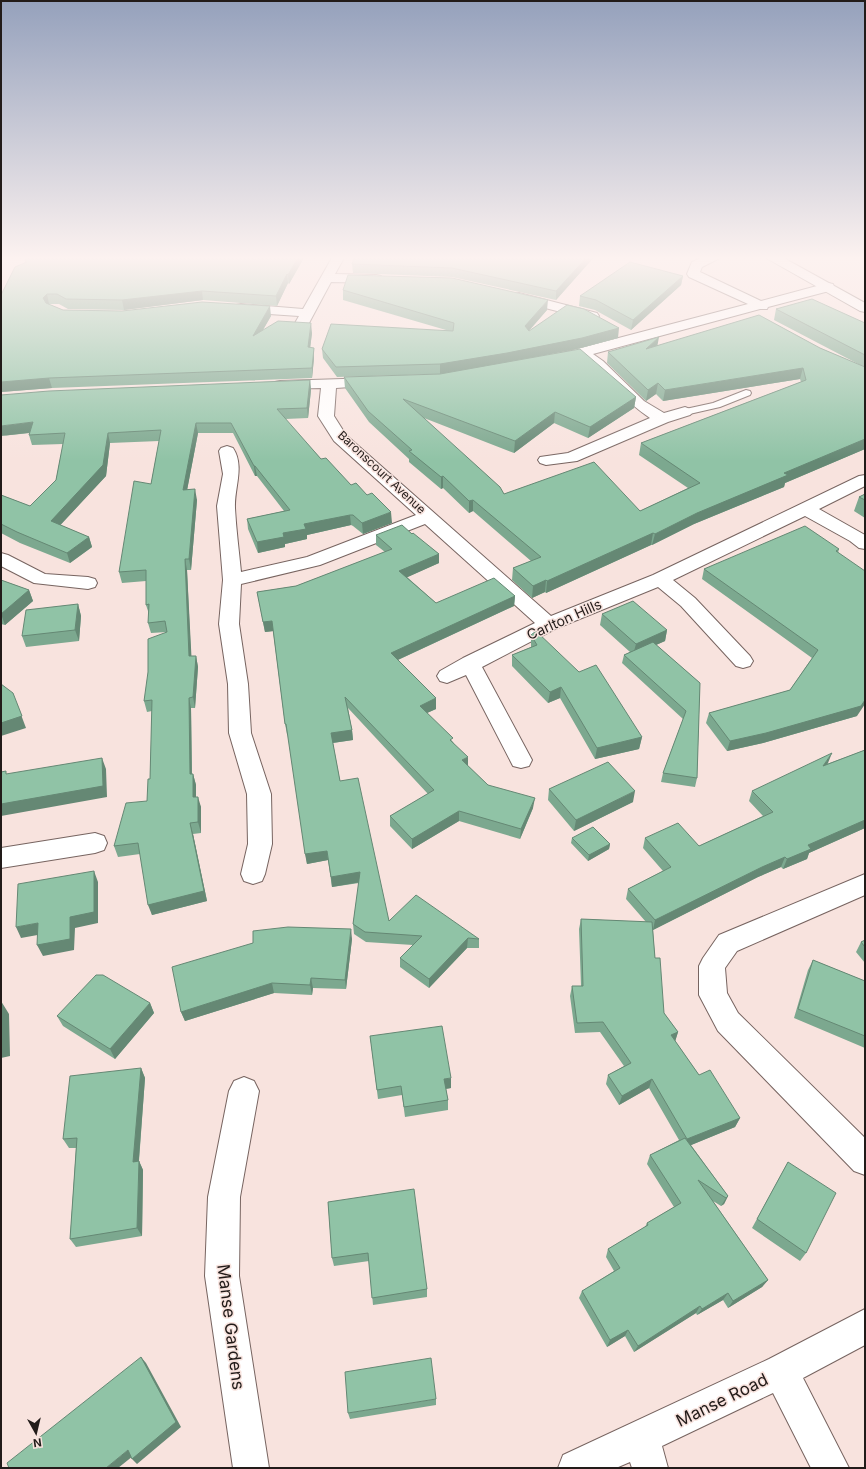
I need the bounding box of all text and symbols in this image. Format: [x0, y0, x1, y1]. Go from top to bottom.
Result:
street label: Baronscourt Avenue [335, 427, 429, 517]
street label: Carlton Hills [524, 595, 604, 643]
street label: Manse Gardens [213, 1263, 249, 1391]
street label: Manse Road [673, 1369, 771, 1431]
north arrow [16, 1413, 56, 1453]
text: N [32, 1435, 43, 1450]

